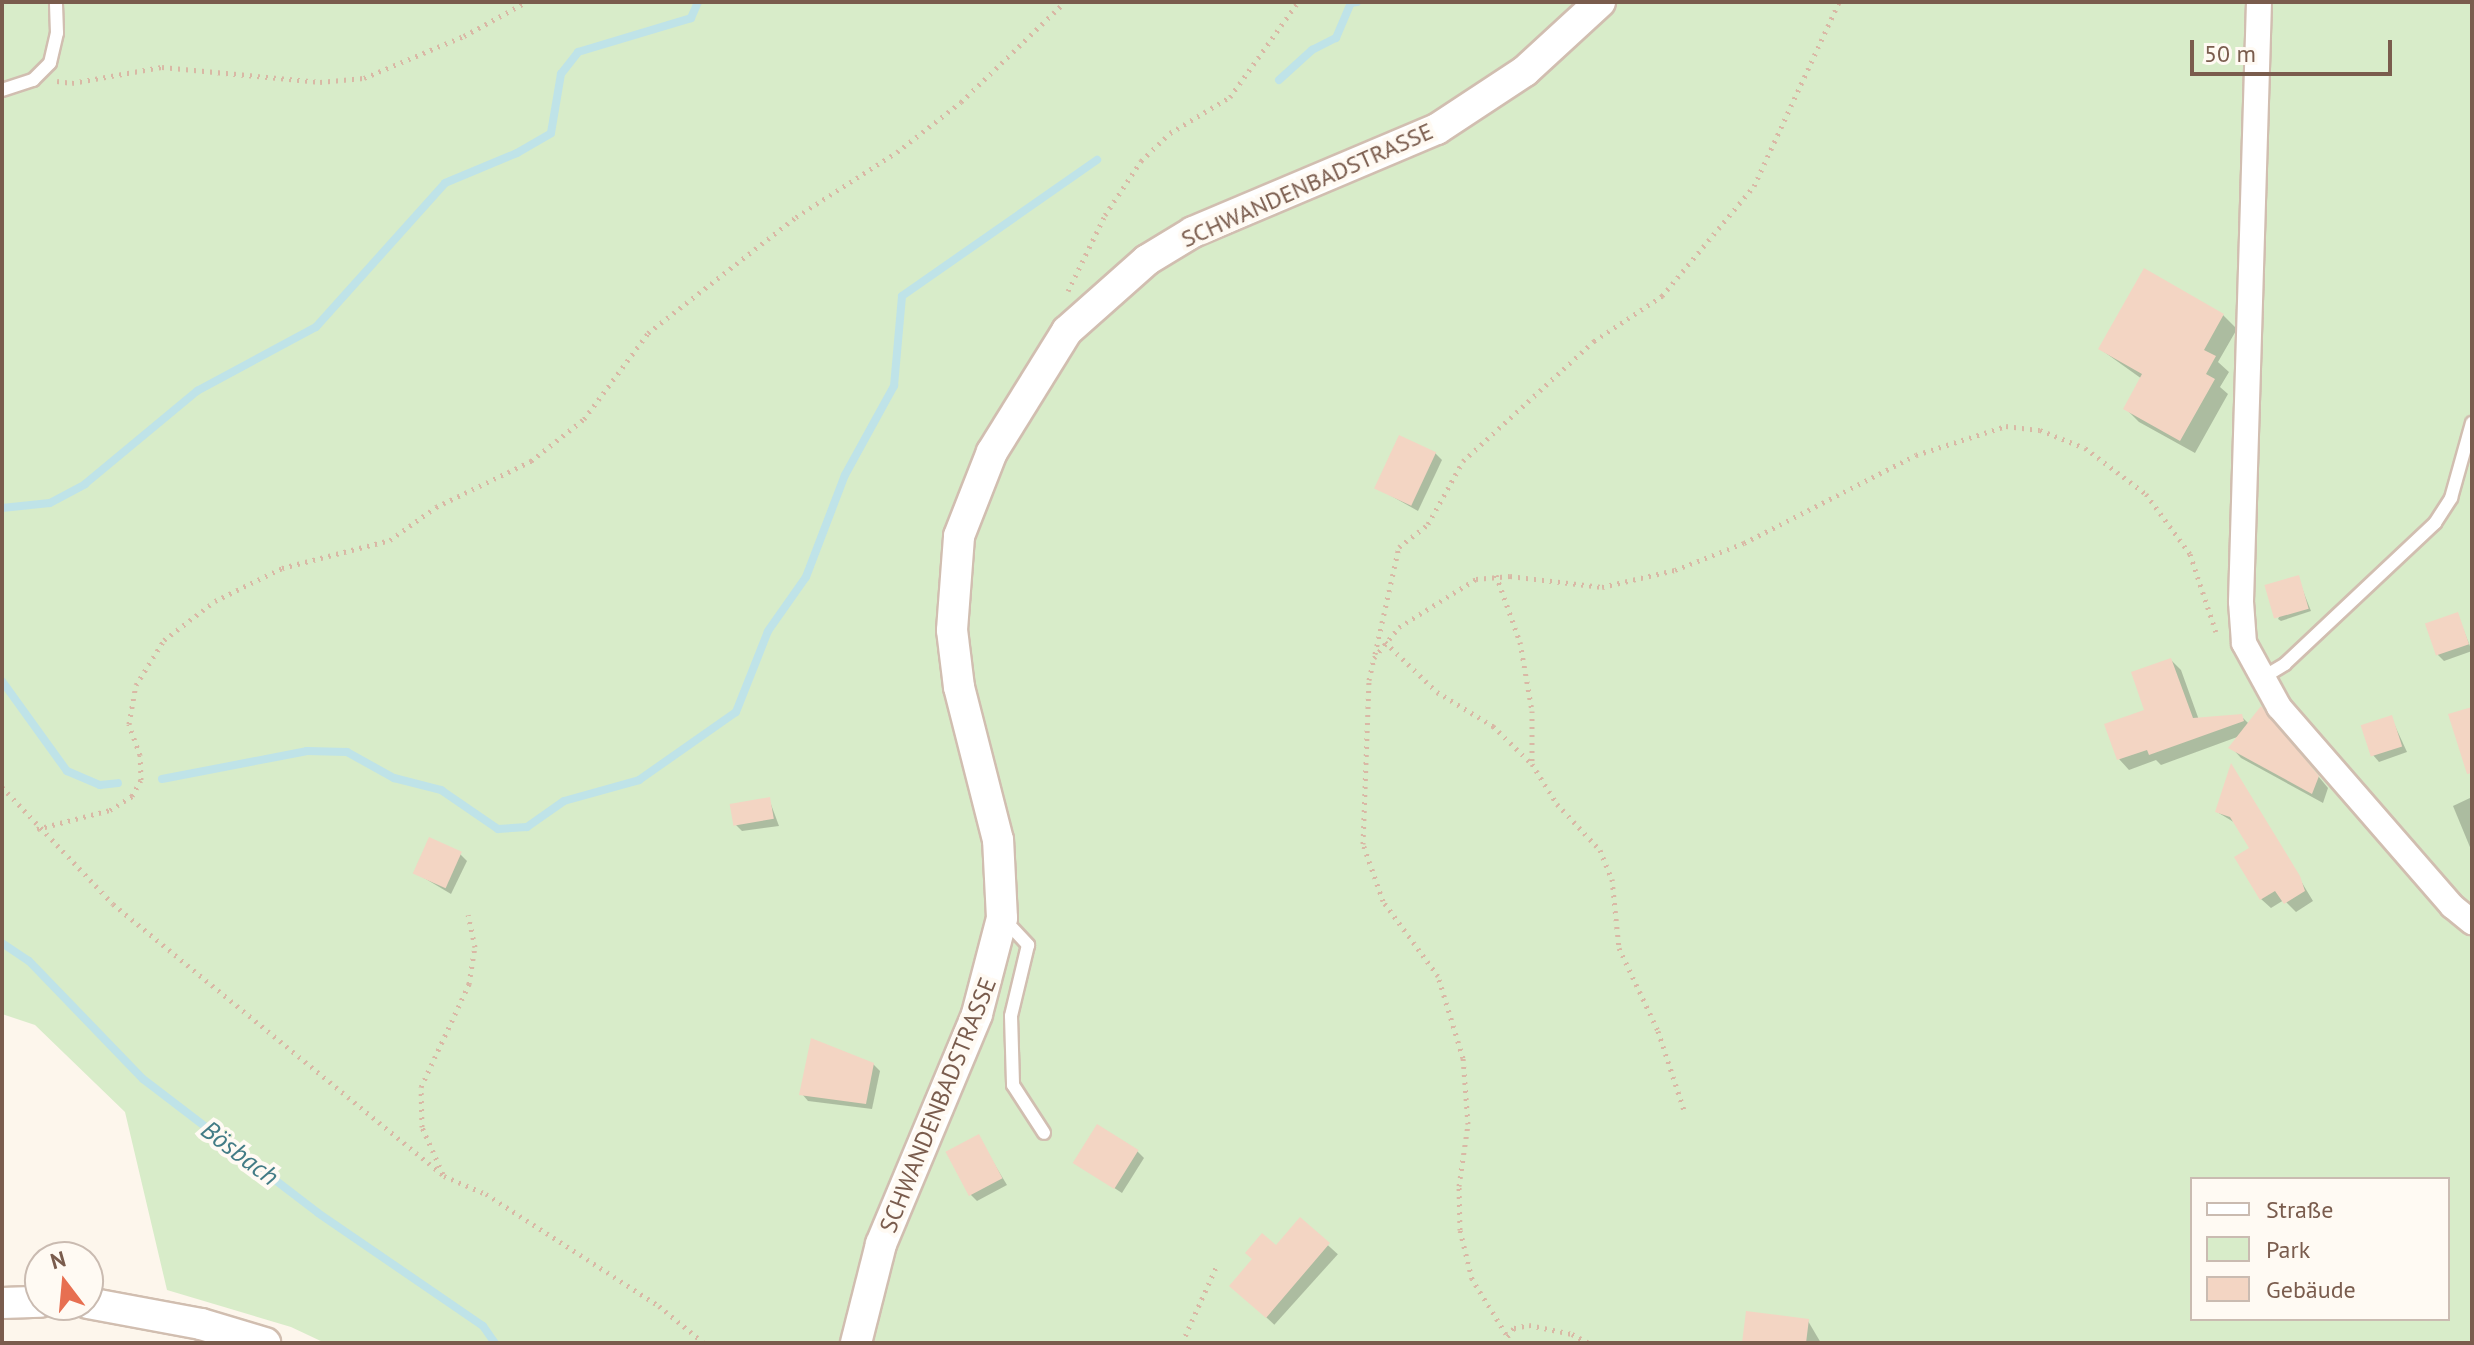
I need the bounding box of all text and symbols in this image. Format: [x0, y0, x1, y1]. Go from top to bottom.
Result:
scale bar [2194, 24, 2396, 74]
text: 50 m [2204, 38, 2256, 69]
street label: SCHWANDENBADSTRASSE [1177, 116, 1437, 254]
street label: SCHWANDENBADSTRASSE [874, 973, 1002, 1237]
water label: Bösbach [195, 1114, 285, 1192]
legend [2190, 1177, 2450, 1321]
text: Straße [2266, 1194, 2333, 1225]
text: Park [2266, 1234, 2310, 1265]
north arrow [24, 1241, 104, 1321]
text: N [47, 1244, 69, 1275]
text: Gebäude [2266, 1274, 2356, 1305]

